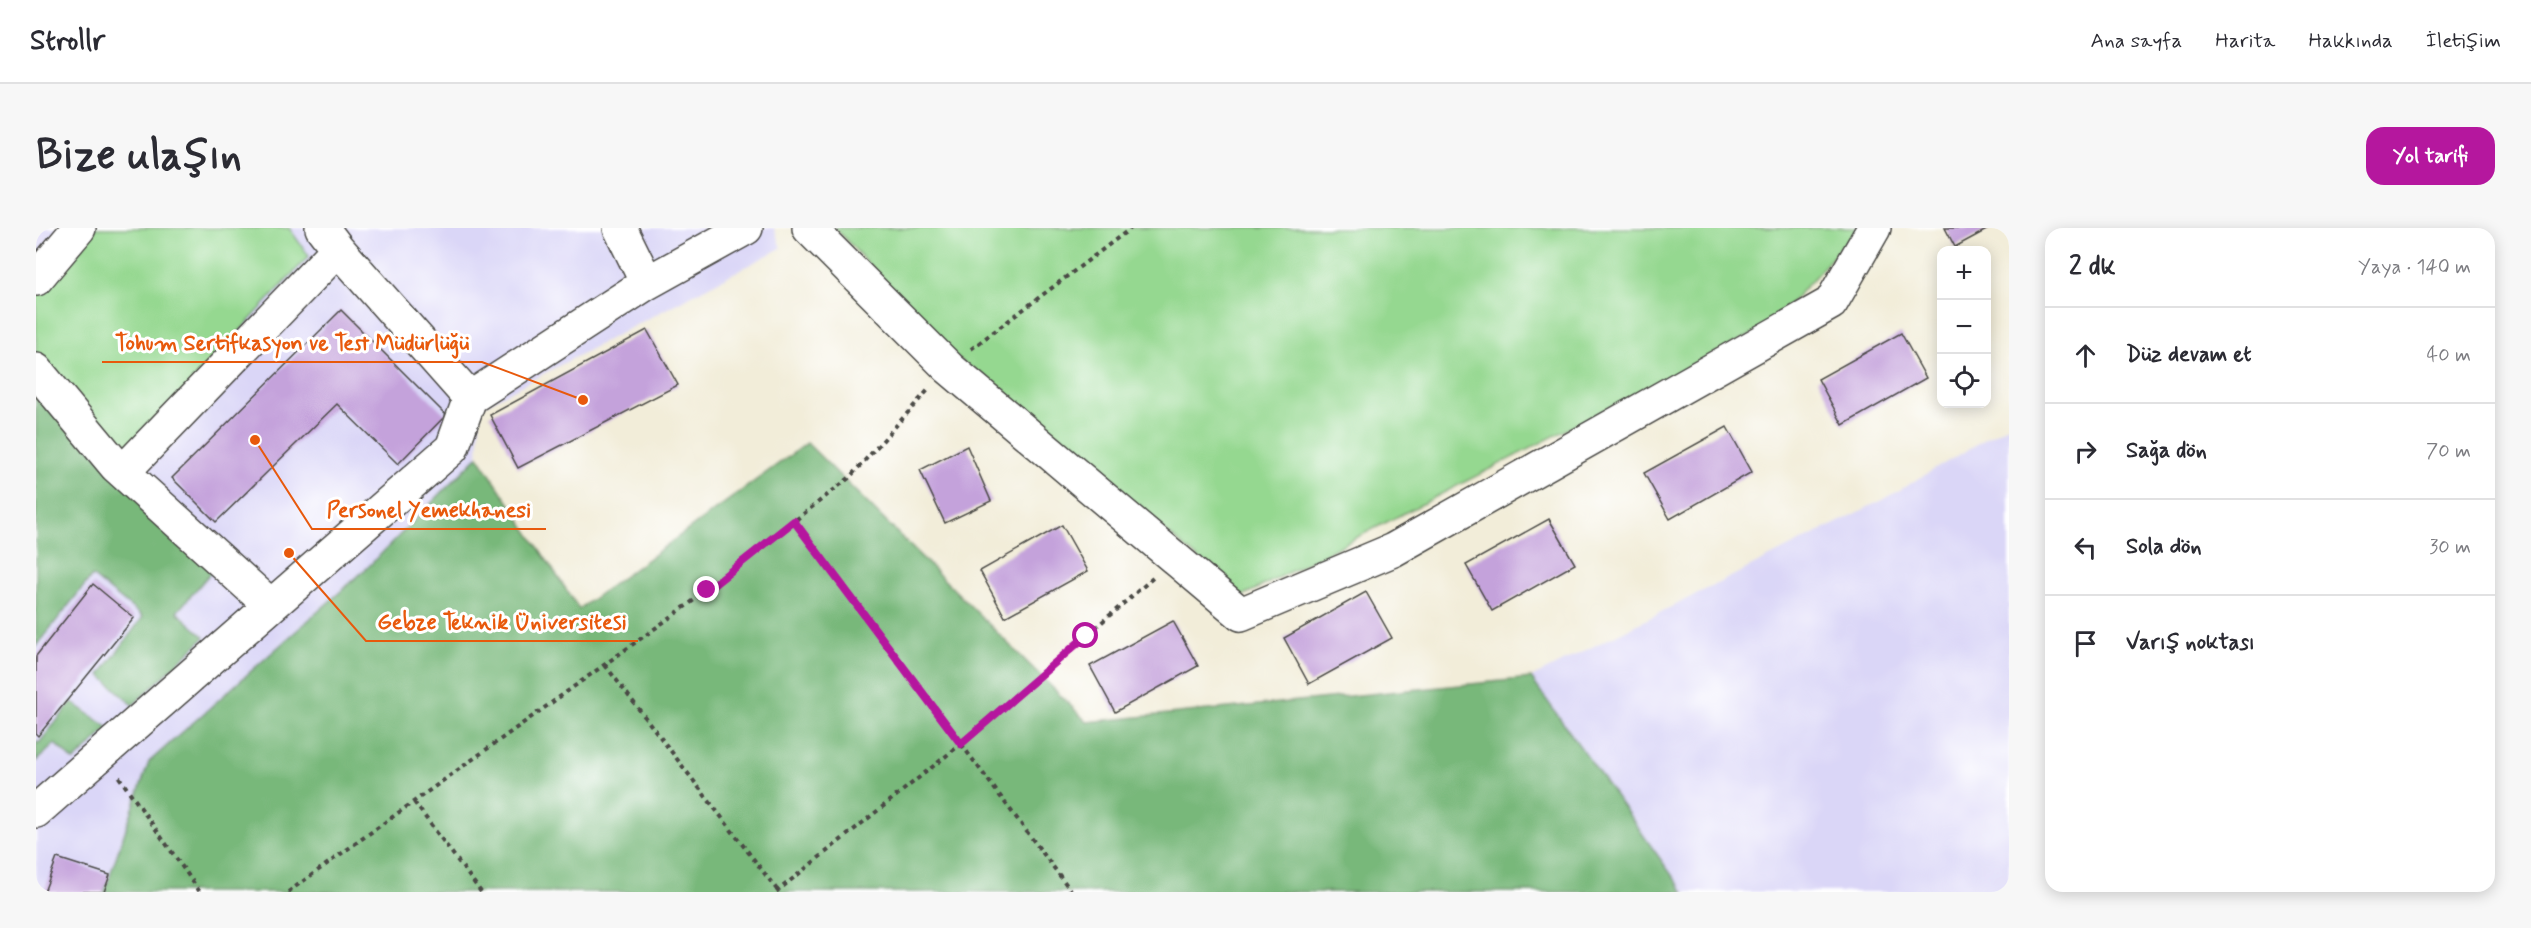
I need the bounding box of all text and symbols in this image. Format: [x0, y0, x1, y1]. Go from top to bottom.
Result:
text: Strollr [30, 23, 105, 60]
text: Ana sayfa [2090, 27, 2182, 55]
text: Harita [2215, 27, 2275, 55]
text: Hakkında [2308, 27, 2393, 55]
text: İletişim [2426, 27, 2501, 55]
button: Yol tarifi [2366, 127, 2495, 185]
text: Bize ulaşın [36, 129, 242, 184]
map controls [1937, 246, 1991, 408]
button: + [1937, 246, 1991, 300]
text: 2 dk [2069, 250, 2115, 284]
text: Yaya · 140 m [2358, 254, 2471, 281]
button: − [1937, 300, 1991, 354]
callout: Tohum Sertifkasyon ve Test Müdürlüğü [102, 322, 482, 362]
text: Tohum Sertifkasyon ve Test Müdürlüğü [115, 330, 469, 359]
icon: ahead [2069, 339, 2102, 372]
text: Düz devam et [2126, 341, 2251, 369]
text: 40 m [2427, 342, 2471, 369]
button: locate [1937, 354, 1991, 408]
icon: right [2069, 435, 2102, 468]
text: Sağa dön [2126, 437, 2207, 465]
text: 70 m [2426, 438, 2471, 465]
callout: Personel Yemekhanesi [312, 489, 546, 529]
text: Personel Yemekhanesi [327, 497, 531, 525]
icon: left [2069, 531, 2102, 564]
text: Sola dön [2126, 533, 2202, 561]
text: 30 m [2429, 534, 2471, 561]
route end [693, 576, 719, 602]
callout: Gebze Teknik Üniversitesi [366, 601, 638, 641]
text: Gebze Teknik Üniversitesi [377, 609, 627, 637]
route start [1072, 622, 1098, 648]
icon: arrive [2069, 627, 2102, 660]
text: Varış noktası [2126, 629, 2255, 657]

